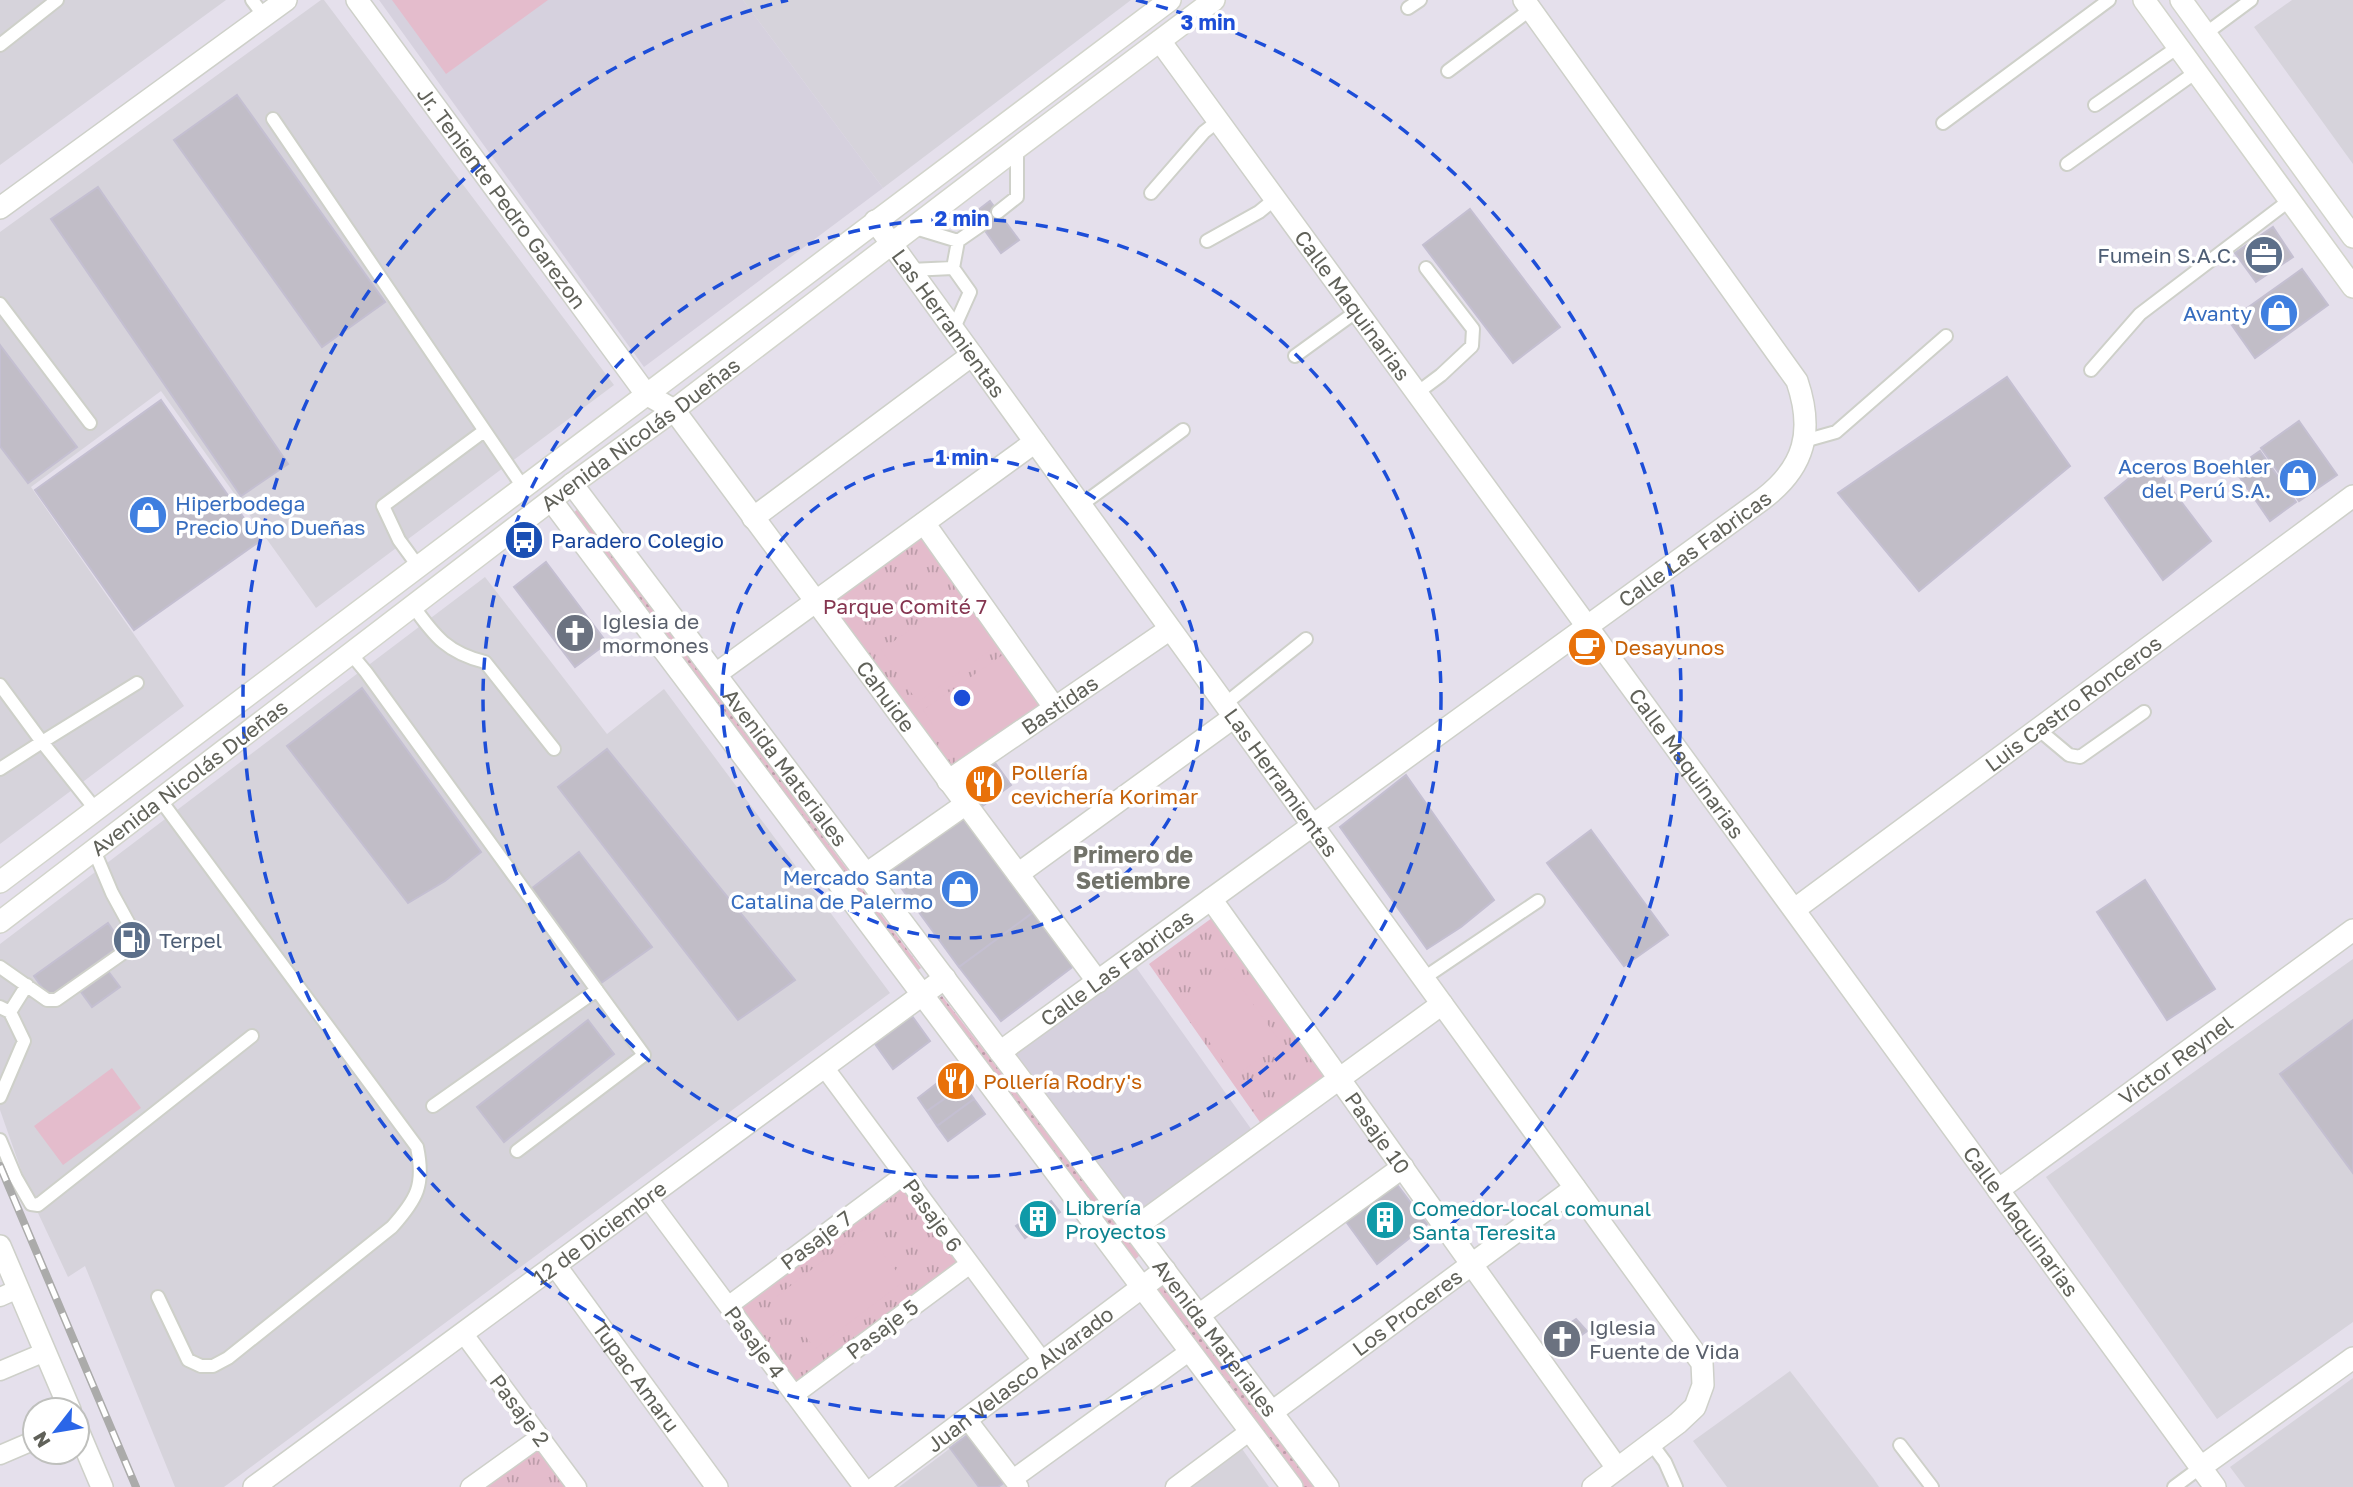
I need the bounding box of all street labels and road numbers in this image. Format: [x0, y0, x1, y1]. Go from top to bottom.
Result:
street label: Jr. Teniente Pedro Garezon [412, 81, 592, 314]
street label: Calle Maquinarias [1289, 225, 1416, 385]
street label: Las Herramientas [886, 244, 1011, 402]
street label: Avenida Nicolás Dueñas [535, 352, 745, 516]
street label: Calle Las Fabricas [1613, 484, 1776, 613]
street label: Luis Castro Ronceros [1980, 629, 2166, 777]
street label: Cahuide [851, 655, 921, 737]
street label: Bastidas [1016, 669, 1103, 740]
street label: Avenida Materiales [718, 683, 853, 852]
street label: Calle Maquinarias [1623, 683, 1750, 843]
street label: Avenida Nicolás Dueñas [85, 694, 293, 861]
street label: Las Herramientas [1219, 703, 1344, 862]
street label: Calle Las Fabricas [1035, 903, 1198, 1032]
street label: Victor Reynel [2113, 1010, 2238, 1110]
street label: Pasaje 10 [1340, 1087, 1416, 1179]
street label: Calle Maquinarias [1958, 1141, 2085, 1302]
street label: Pasaje 6 [898, 1173, 968, 1257]
street label: 12 de Diciembre [528, 1175, 671, 1290]
street label: Pasaje 7 [775, 1205, 857, 1275]
street label: Avenida Materiales [1148, 1254, 1283, 1422]
street label: Los Proceres [1347, 1263, 1467, 1361]
street label: Pasaje 5 [841, 1293, 923, 1365]
street label: Juan Velasco Alvarado [921, 1300, 1118, 1457]
street label: Pasaje 4 [719, 1301, 791, 1383]
street label: Tupac Amaru [587, 1316, 685, 1437]
street label: Pasaje 2 [484, 1369, 556, 1451]

